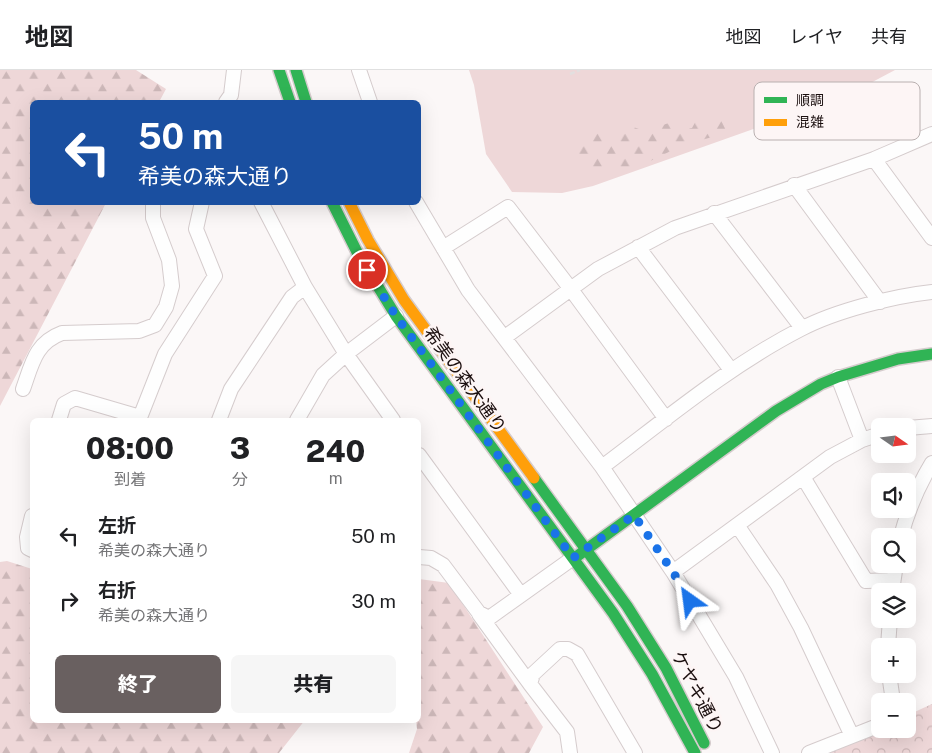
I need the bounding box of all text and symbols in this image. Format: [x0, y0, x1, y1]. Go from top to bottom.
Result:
text: 地図 [25, 22, 73, 50]
text: 地図 [726, 26, 762, 47]
text: レイヤ [790, 26, 843, 47]
text: 共有 [871, 26, 907, 47]
legend [754, 82, 920, 140]
text: 順調 [796, 92, 824, 108]
text: 混雑 [796, 114, 824, 130]
text: 50 m [138, 116, 223, 157]
icon: left [55, 120, 120, 185]
text: 希美の森大通り [138, 163, 292, 189]
pin [346, 249, 388, 291]
icon: arrive [353, 256, 381, 284]
street label: 希美の森大通り [420, 323, 511, 437]
north arrow [871, 418, 916, 462]
map controls [871, 418, 916, 738]
text: 08:00 [86, 430, 174, 466]
text: 3 [230, 430, 250, 466]
text: 240 [306, 433, 365, 469]
text: m [329, 469, 343, 488]
text: 到着 [114, 470, 146, 489]
text: 分 [232, 470, 248, 489]
button: sound [871, 473, 916, 518]
text: 左折 [98, 514, 136, 536]
icon: left [55, 522, 83, 550]
text: 50 m [351, 525, 396, 547]
button: search [871, 528, 916, 573]
text: 希美の森大通り [98, 541, 210, 560]
position arrow [663, 574, 715, 626]
text: 右折 [98, 579, 136, 601]
button: layers [871, 583, 916, 628]
icon: right [55, 587, 83, 615]
text: 30 m [351, 590, 396, 612]
text: 希美の森大通り [98, 606, 210, 625]
button: + [871, 638, 916, 683]
street label: ケヤキ通り [668, 647, 727, 737]
button: 終了 [55, 655, 221, 713]
button: 共有 [231, 655, 396, 713]
button: − [871, 693, 916, 738]

